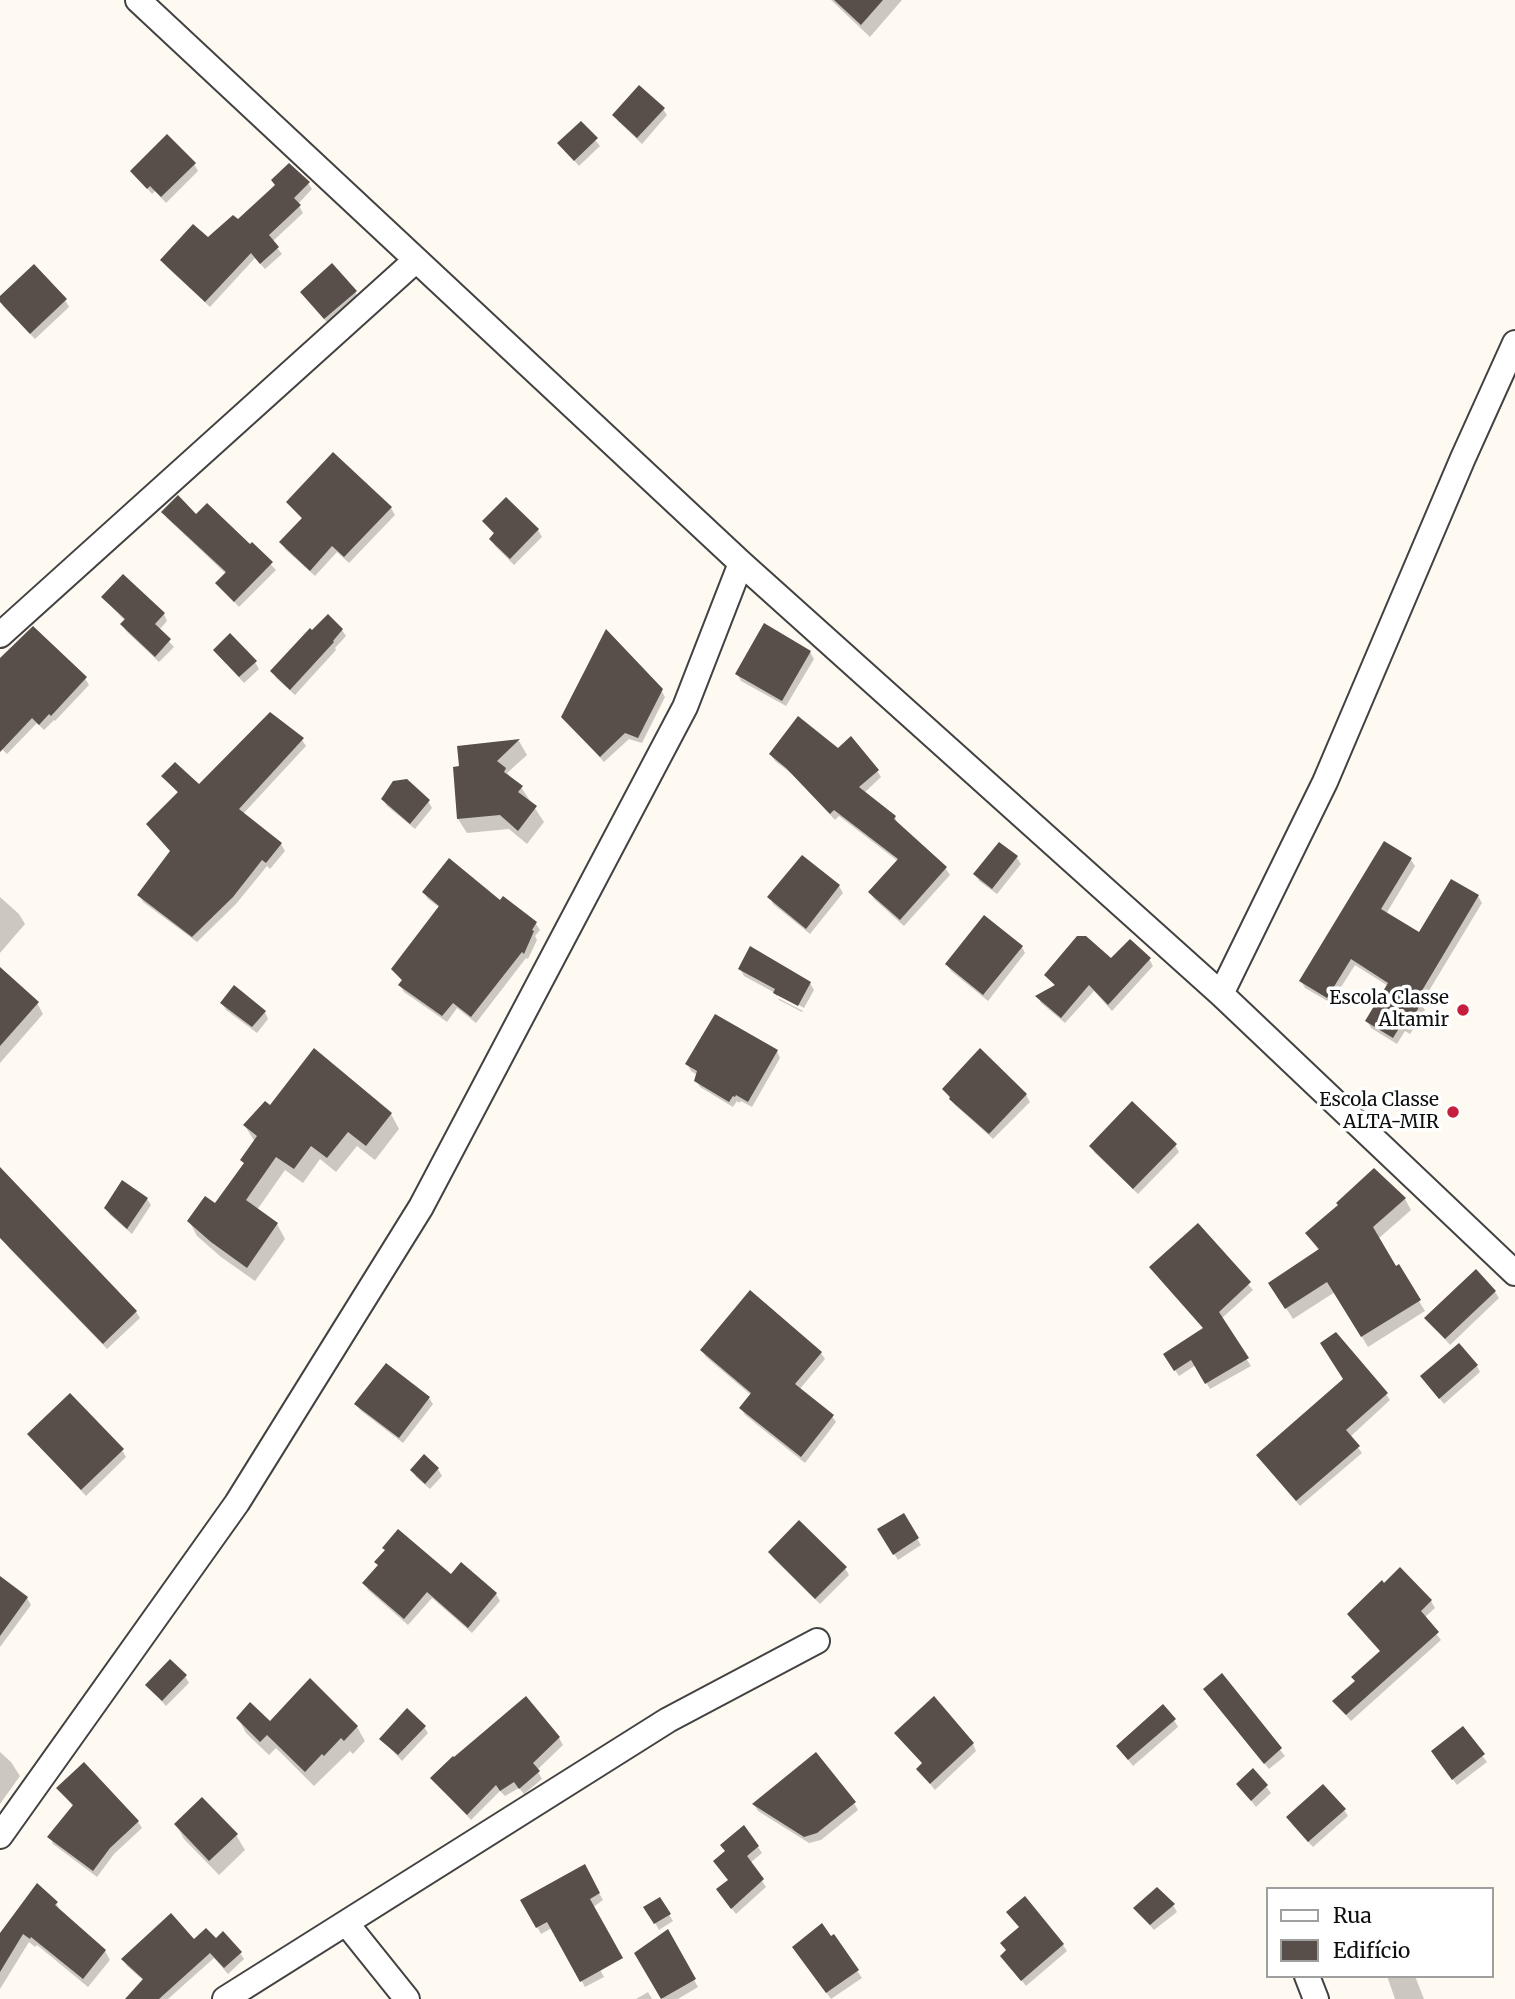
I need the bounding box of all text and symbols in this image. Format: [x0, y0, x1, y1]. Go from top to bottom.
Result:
place label: Escola Classe Altamir [1329, 988, 1449, 1032]
marker: Escola Classe Altamir [1455, 1002, 1471, 1018]
place label: Escola Classe ALTA-MIR [1319, 1090, 1439, 1134]
marker: Escola Classe ALTA-MIR [1445, 1104, 1461, 1120]
legend [1266, 1887, 1494, 1978]
text: Rua [1333, 1902, 1372, 1929]
text: Edifício [1333, 1937, 1410, 1964]

